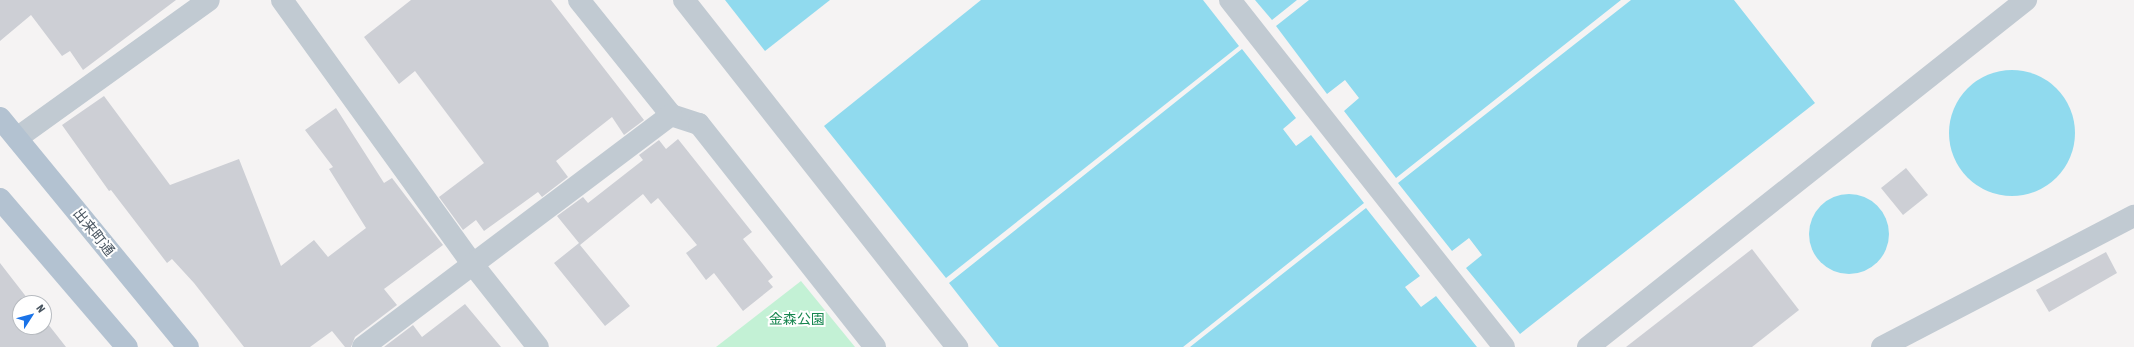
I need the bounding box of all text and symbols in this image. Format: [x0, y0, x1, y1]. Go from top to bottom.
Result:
street label: 出来町通 [70, 205, 118, 259]
north arrow [12, 295, 52, 335]
text: N [34, 302, 48, 315]
park label: 金森公園 [769, 311, 825, 327]

